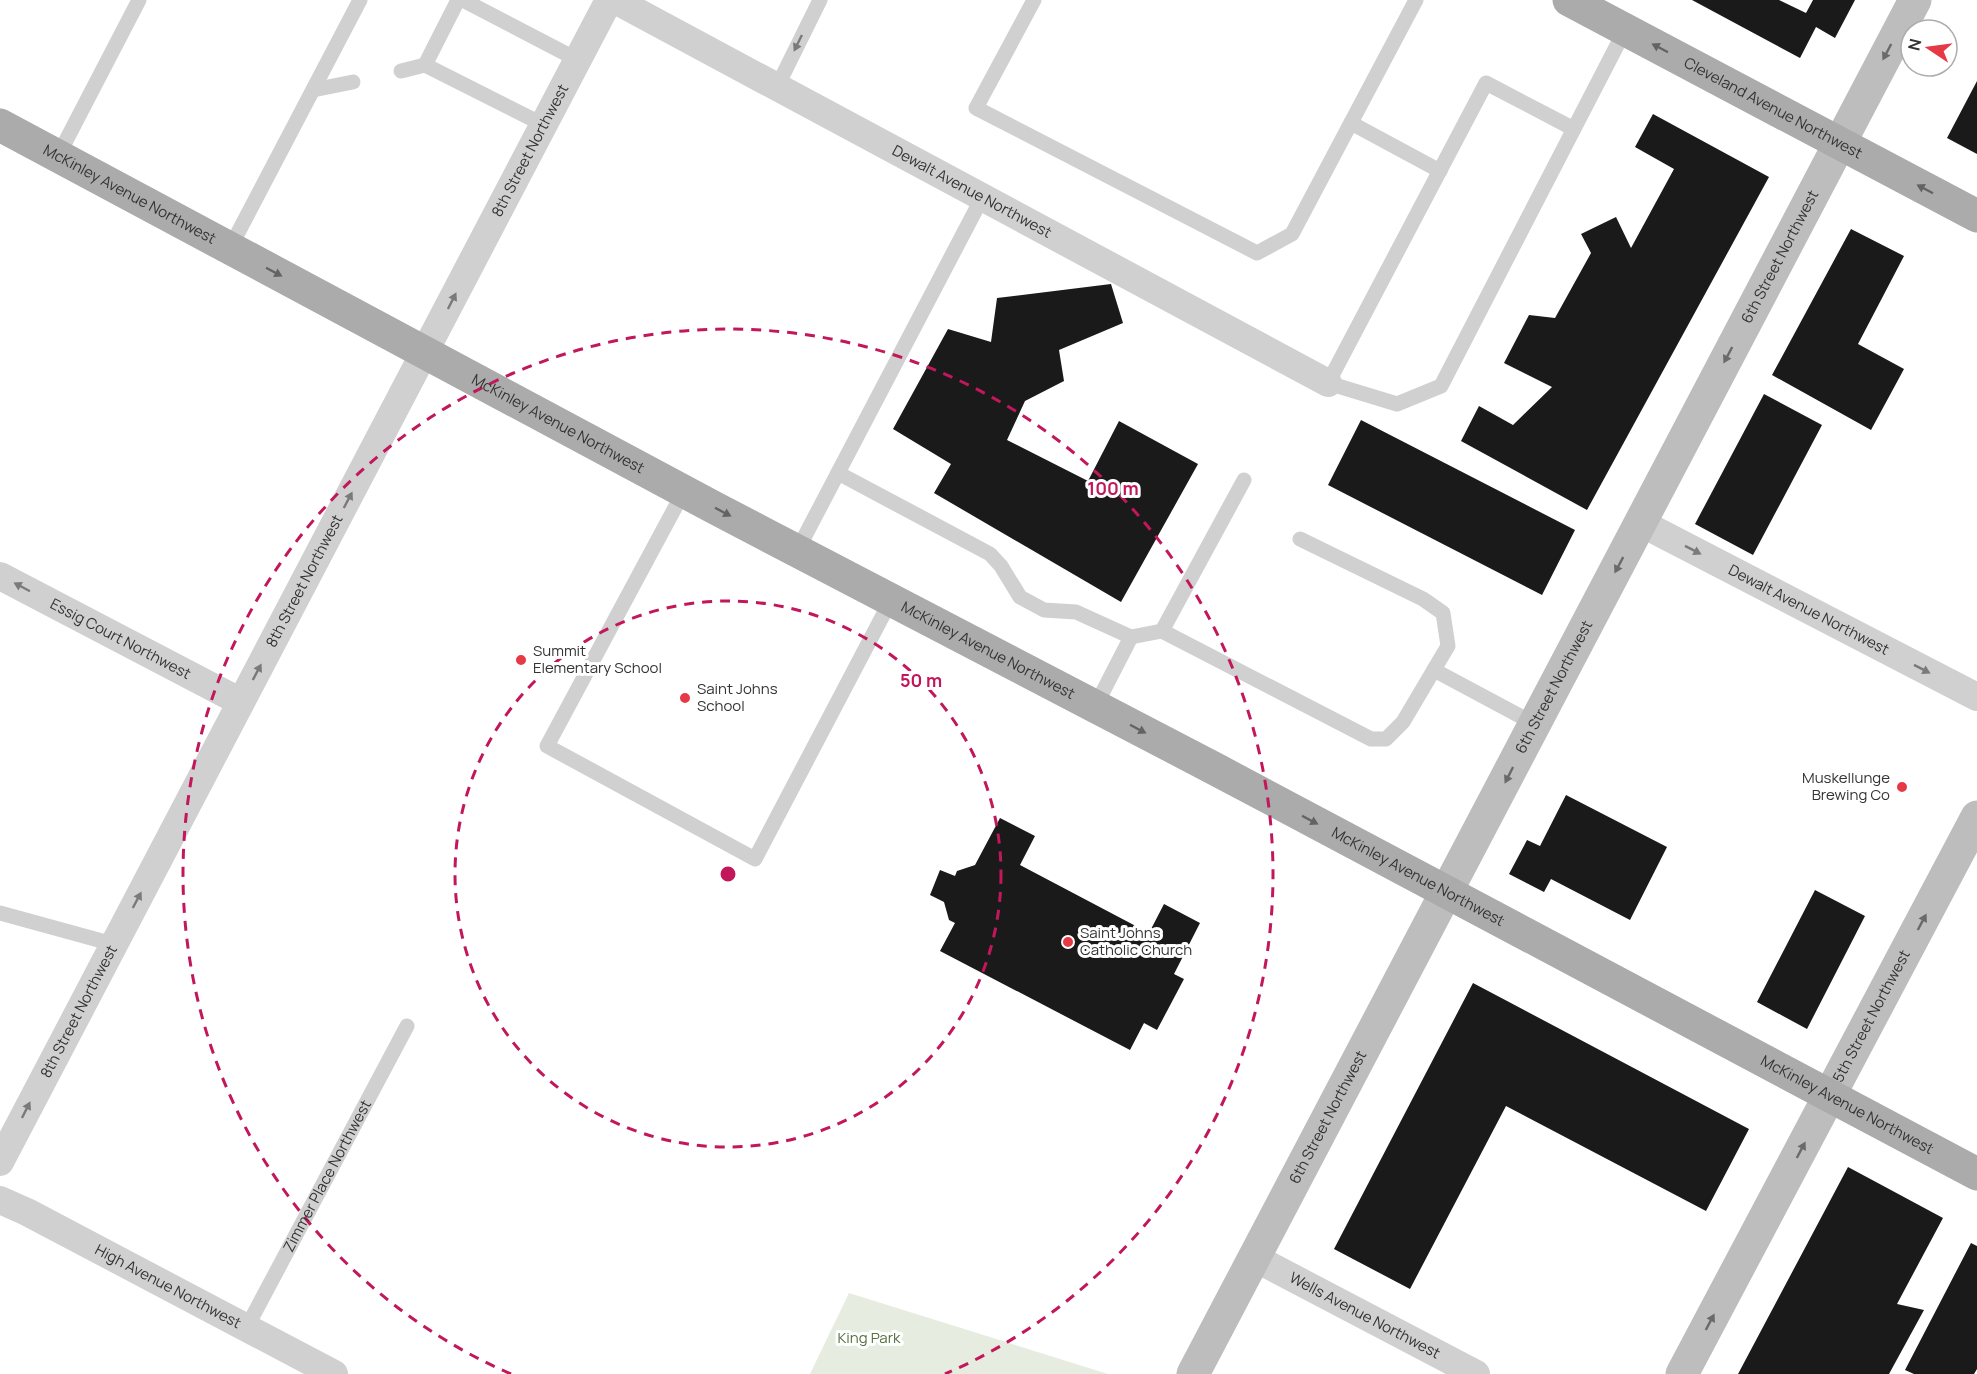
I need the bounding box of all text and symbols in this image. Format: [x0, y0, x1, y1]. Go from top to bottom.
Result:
north arrow [1899, 18, 1959, 78]
one-way arrow [794, 35, 803, 52]
text: N [1902, 37, 1926, 53]
one-way arrow [1882, 43, 1892, 60]
one-way arrow [1652, 44, 1669, 53]
street label: Cleveland Avenue Northwest [1680, 52, 1866, 164]
street label: 8th Street Northwest [486, 80, 573, 220]
street label: McKinley Avenue Northwest [40, 139, 220, 249]
street label: Dewalt Avenue Northwest [889, 140, 1056, 243]
one-way arrow [1917, 184, 1934, 194]
street label: 6th Street Northwest [1736, 186, 1823, 327]
one-way arrow [265, 267, 282, 277]
one-way arrow [447, 292, 457, 309]
one-way arrow [1724, 346, 1733, 363]
street label: McKinley Avenue Northwest [468, 369, 648, 478]
text: 100 m [1087, 476, 1139, 500]
one-way arrow [343, 491, 353, 508]
one-way arrow [715, 508, 732, 517]
street label: 8th Street Northwest [261, 511, 348, 651]
one-way arrow [1684, 544, 1702, 554]
one-way arrow [1614, 556, 1624, 573]
street label: Dewalt Avenue Northwest [1725, 559, 1893, 660]
one-way arrow [13, 582, 30, 592]
street label: Essig Court Northwest [47, 593, 195, 684]
street label: McKinley Avenue Northwest [898, 596, 1079, 704]
street label: 6th Street Northwest [1510, 617, 1597, 757]
place label: Summit Elementary School [533, 640, 662, 678]
marker: Summit Elementary School [514, 653, 528, 667]
one-way arrow [252, 664, 262, 681]
one-way arrow [1913, 664, 1930, 673]
text: 50 m [900, 668, 942, 692]
place label: Saint Johns School [697, 678, 778, 716]
marker: Saint Johns School [678, 691, 692, 705]
one-way arrow [1130, 724, 1147, 734]
one-way arrow [1504, 766, 1514, 783]
place label: Muskellunge Brewing Co [1802, 767, 1890, 805]
marker: Muskellunge Brewing Co [1895, 780, 1909, 794]
one-way arrow [1302, 816, 1319, 825]
street label: McKinley Avenue Northwest [1328, 822, 1508, 931]
centre of rings [718, 864, 738, 884]
one-way arrow [132, 892, 141, 909]
one-way arrow [1916, 913, 1926, 931]
place label: Saint Johns Catholic Church [1080, 922, 1192, 960]
marker: Saint Johns Catholic Church [1061, 935, 1075, 949]
street label: 8th Street Northwest [35, 941, 122, 1081]
street label: 5th Street Northwest [1827, 946, 1915, 1086]
street label: 6th Street Northwest [1284, 1047, 1371, 1187]
street label: McKinley Avenue Northwest [1757, 1050, 1938, 1159]
street label: Zimmer Place Northwest [278, 1096, 376, 1256]
one-way arrow [21, 1101, 31, 1119]
one-way arrow [1796, 1141, 1806, 1158]
street label: High Avenue Northwest [92, 1239, 245, 1333]
street label: Wells Avenue Northwest [1286, 1267, 1444, 1363]
one-way arrow [1705, 1314, 1714, 1331]
park label: King Park [837, 1327, 901, 1348]

